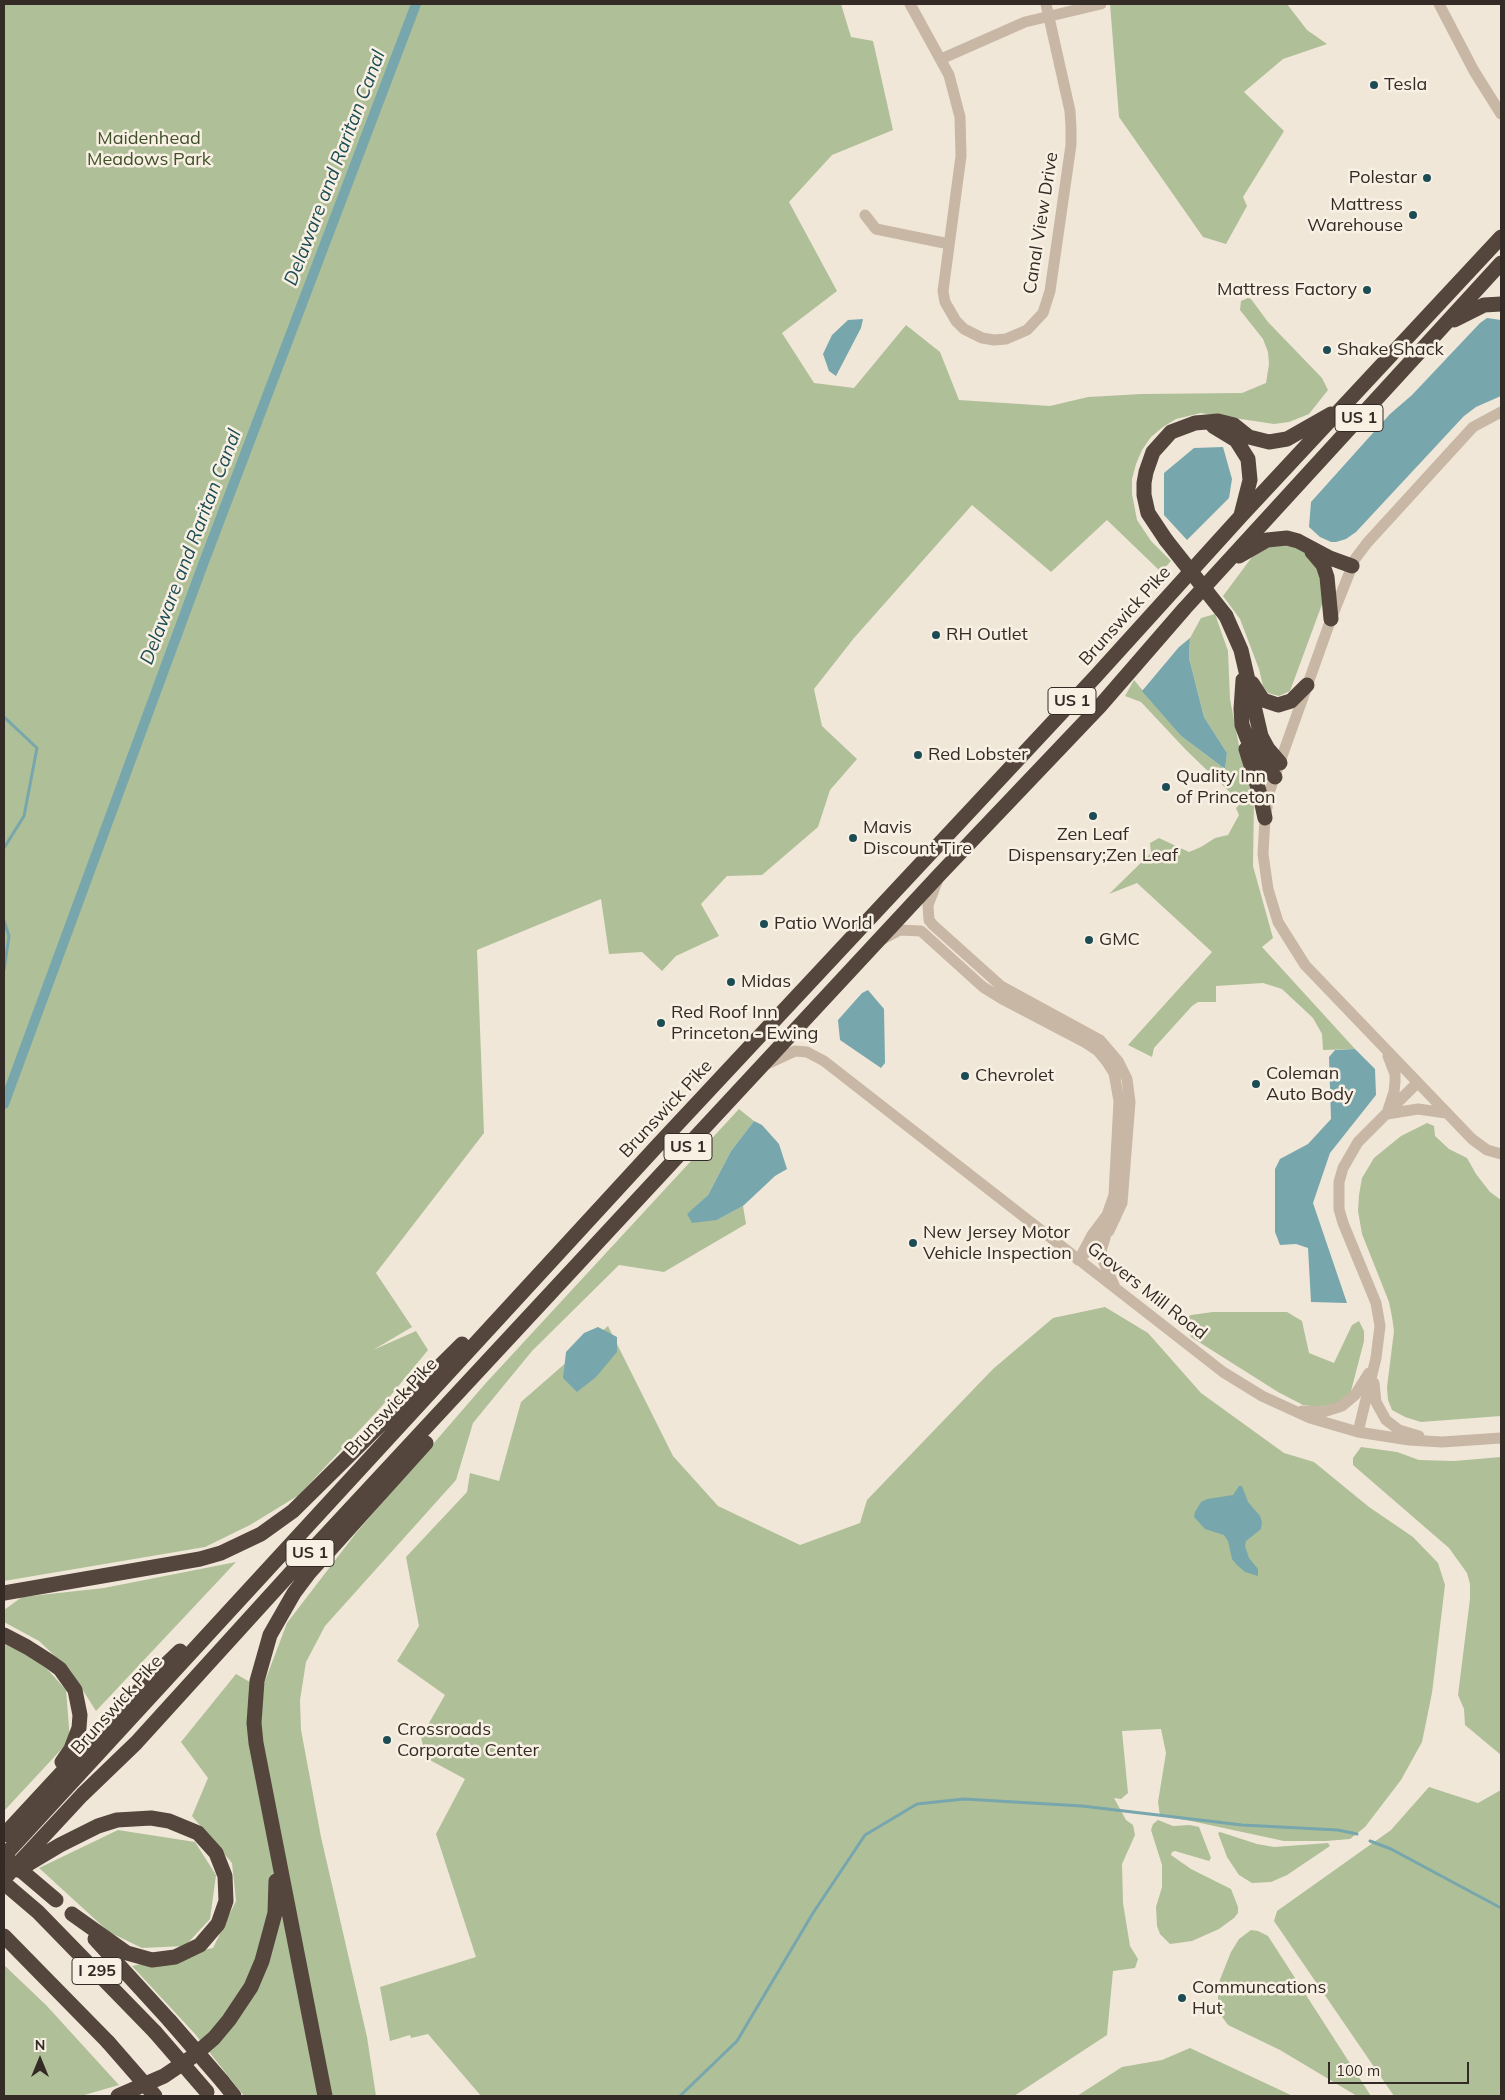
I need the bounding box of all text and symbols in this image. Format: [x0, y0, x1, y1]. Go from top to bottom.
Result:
water label: Delaware and Raritan Canal [280, 47, 390, 289]
place label: Tesla [1384, 74, 1427, 96]
marker: Tesla [1368, 79, 1380, 91]
park label: Maidenhead Meadows Park [87, 128, 211, 170]
street label: Canal View Drive [1019, 150, 1063, 296]
place label: Polestar [1349, 167, 1417, 189]
marker: Polestar [1421, 172, 1433, 184]
place label: Mattress Warehouse [1307, 194, 1403, 236]
marker: Mattress Warehouse [1407, 209, 1419, 221]
place label: Mattress Factory [1217, 279, 1357, 301]
marker: Mattress Factory [1361, 284, 1373, 296]
place label: Shake Shack [1337, 339, 1444, 361]
marker: Shake Shack [1321, 344, 1333, 356]
road number: US 1 [1335, 404, 1383, 432]
water label: Delaware and Raritan Canal [136, 426, 246, 668]
street label: Brunswick Pike [1075, 562, 1175, 670]
place label: RH Outlet [946, 624, 1028, 646]
marker: RH Outlet [930, 629, 942, 641]
road number: US 1 [1048, 688, 1096, 714]
place label: Red Lobster [928, 744, 1028, 766]
marker: Red Lobster [912, 749, 924, 761]
place label: Quality Inn of Princeton [1176, 766, 1275, 809]
marker: Quality Inn of Princeton [1160, 781, 1172, 793]
marker: Zen Leaf Dispensary;Zen Leaf [1087, 810, 1099, 822]
place label: Mavis Discount Tire [863, 817, 972, 860]
place label: Zen Leaf Dispensary;Zen Leaf [1008, 824, 1178, 866]
marker: Mavis Discount Tire [847, 832, 859, 844]
place label: Patio World [774, 913, 872, 935]
marker: Patio World [758, 918, 770, 930]
place label: GMC [1099, 929, 1140, 951]
marker: GMC [1083, 934, 1095, 946]
place label: Midas [741, 971, 791, 993]
marker: Midas [725, 976, 737, 988]
place label: Red Roof Inn Princeton - Ewing [671, 1002, 818, 1044]
marker: Red Roof Inn Princeton - Ewing [655, 1017, 667, 1029]
street label: Brunswick Pike [615, 1056, 717, 1162]
place label: Coleman Auto Body [1266, 1063, 1354, 1106]
place label: Chevrolet [975, 1065, 1054, 1087]
marker: Chevrolet [959, 1070, 971, 1082]
marker: Coleman Auto Body [1250, 1078, 1262, 1090]
road number: US 1 [664, 1134, 712, 1160]
place label: New Jersey Motor Vehicle Inspection [923, 1222, 1072, 1264]
marker: New Jersey Motor Vehicle Inspection [907, 1237, 919, 1249]
street label: Grovers Mill Road [1083, 1238, 1211, 1344]
street label: Brunswick Pike [340, 1354, 442, 1460]
road number: US 1 [286, 1540, 334, 1566]
street label: Brunswick Pike [67, 1651, 167, 1759]
place label: Crossroads Corporate Center [397, 1719, 539, 1762]
marker: Crossroads Corporate Center [381, 1734, 393, 1746]
road number: I 295 [72, 1958, 122, 1984]
place label: Communcations Hut [1192, 1977, 1326, 2020]
marker: Communcations Hut [1176, 1992, 1188, 2004]
north arrow [15, 2035, 65, 2085]
text: N [35, 2036, 45, 2054]
scale bar [1330, 2052, 1471, 2084]
text: 100 m [1336, 2061, 1380, 2080]

